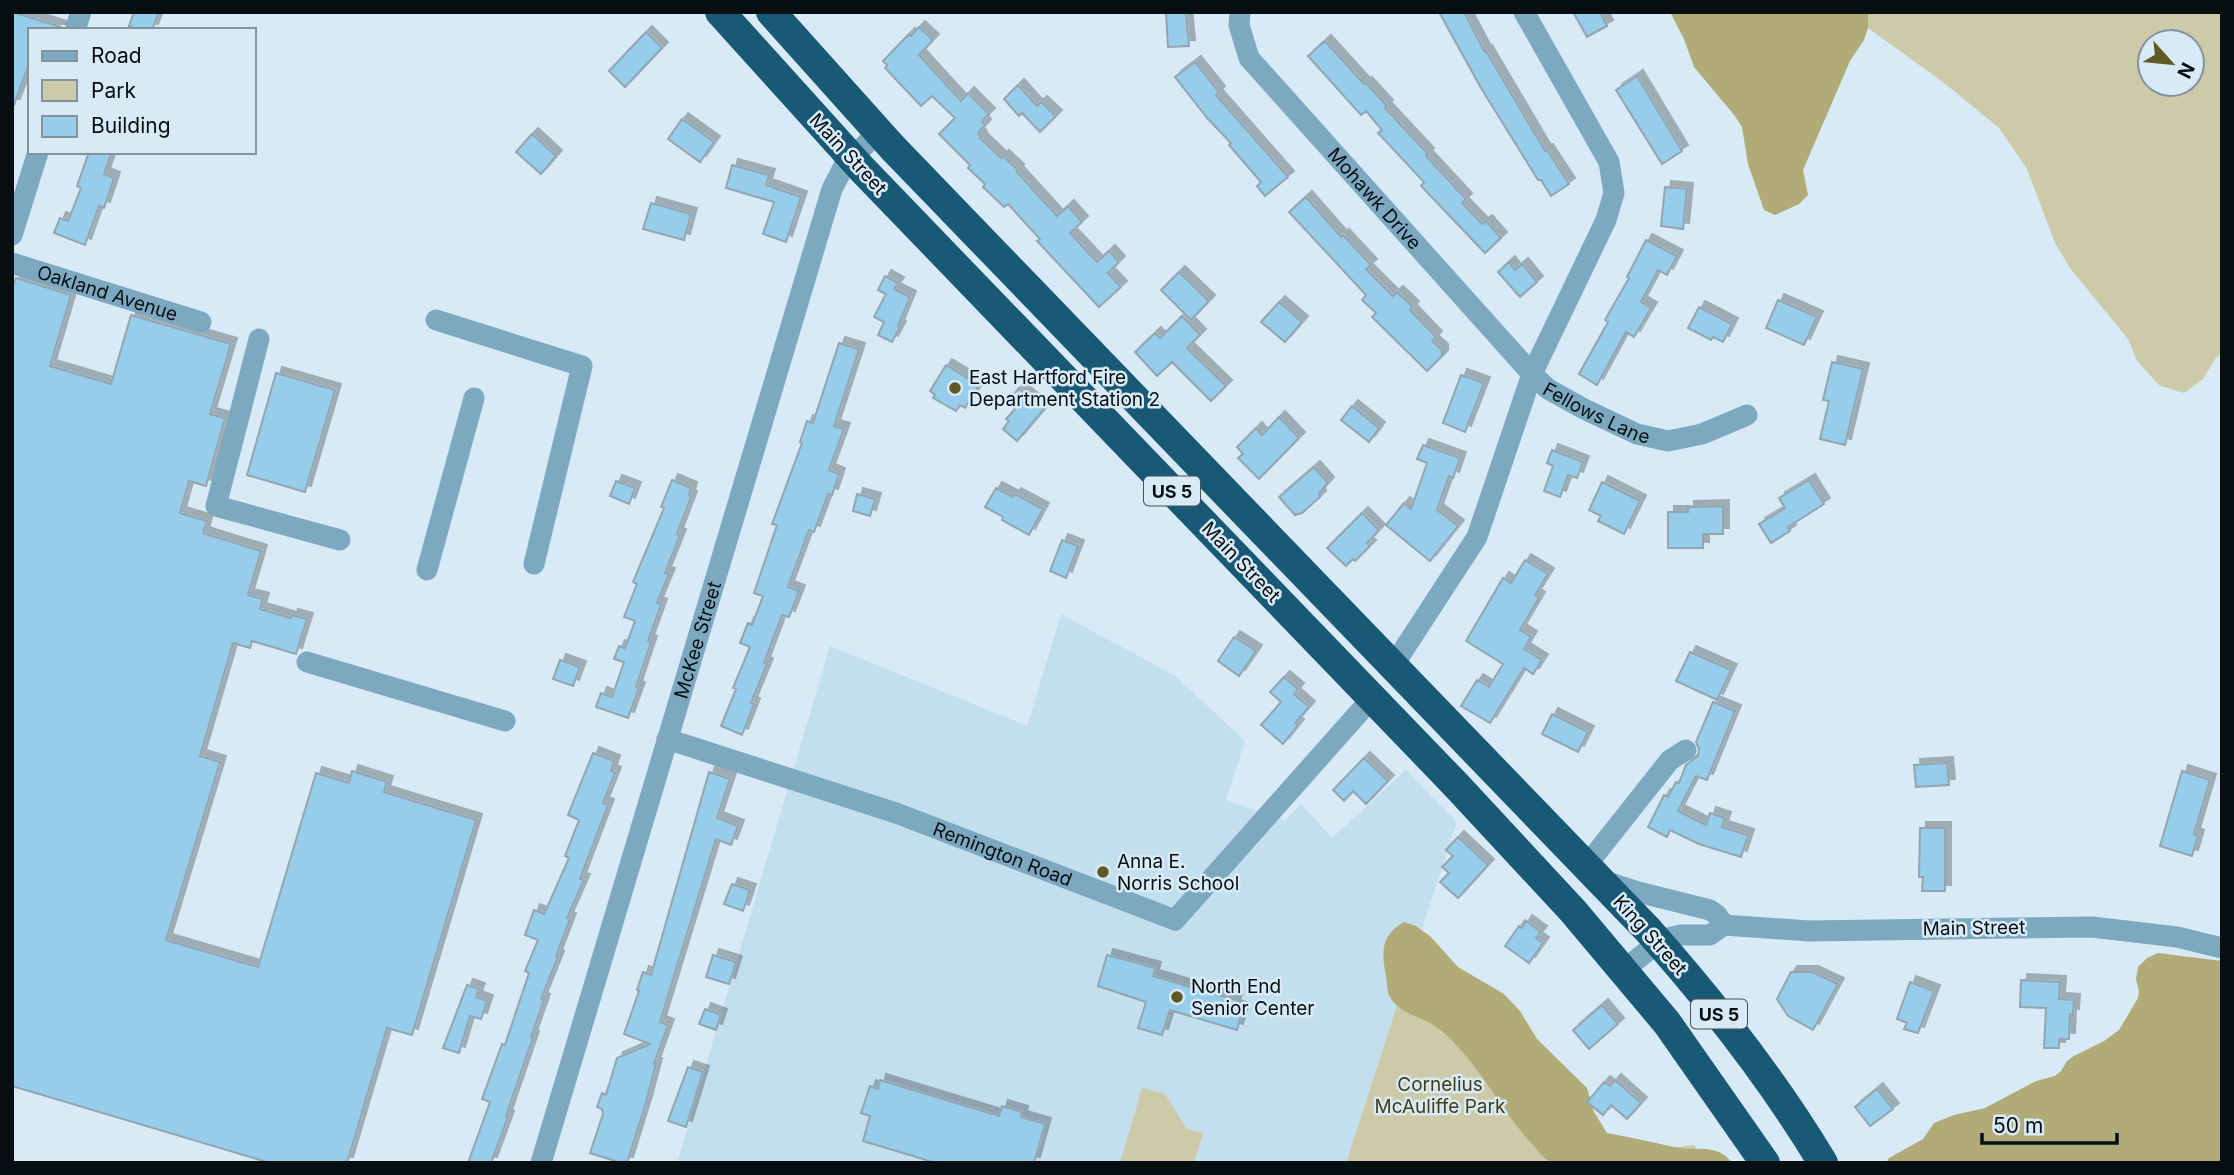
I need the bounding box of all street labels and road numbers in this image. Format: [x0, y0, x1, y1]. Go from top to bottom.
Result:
street label: Main Street [805, 109, 891, 199]
street label: Mohawk Drive [1323, 143, 1426, 254]
street label: Oakland Avenue [34, 260, 181, 326]
street label: Fellows Lane [1539, 377, 1652, 448]
road number: US 5 [1144, 476, 1200, 505]
street label: Main Street [1197, 517, 1285, 607]
street label: McKee Street [669, 578, 726, 701]
street label: Remington Road [930, 817, 1076, 891]
street label: King Street [1608, 890, 1692, 980]
street label: Main Street [1922, 916, 2026, 940]
road number: US 5 [1691, 1000, 1747, 1028]

